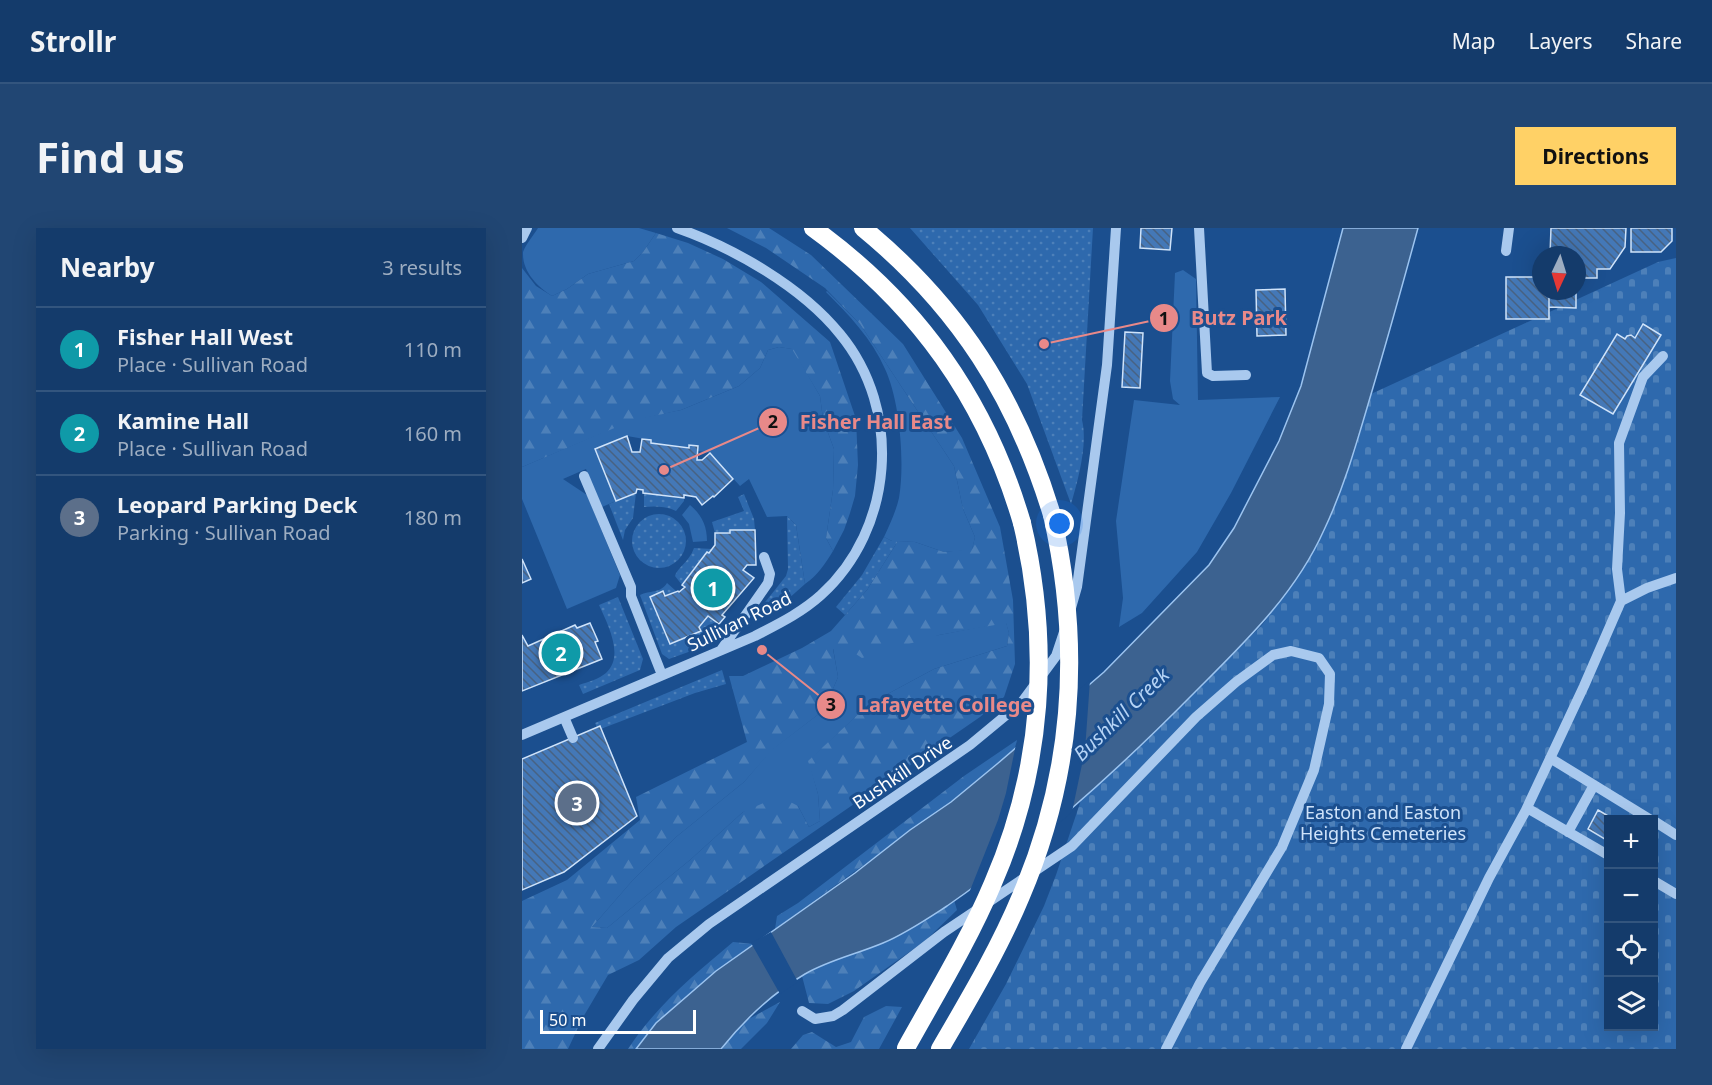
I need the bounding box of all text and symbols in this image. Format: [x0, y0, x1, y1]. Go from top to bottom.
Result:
text: Strollr [30, 22, 116, 60]
text: Map [1452, 27, 1496, 55]
text: Layers [1529, 27, 1593, 55]
text: Share [1626, 27, 1682, 55]
button: Directions [1515, 127, 1676, 185]
text: Find us [36, 128, 185, 185]
north arrow [1532, 246, 1586, 300]
text: Nearby [60, 249, 155, 285]
text: 3 results [382, 254, 462, 281]
callout: Butz Park [1149, 299, 1299, 337]
text: Butz Park [1191, 304, 1287, 331]
text: 1 [1159, 306, 1169, 330]
text: Fisher Hall West [117, 321, 293, 351]
text: 1 [74, 336, 85, 363]
text: 110 m [404, 336, 462, 363]
text: Place · Sullivan Road [117, 351, 308, 378]
callout: Fisher Hall East [758, 403, 964, 441]
text: Kamine Hall [117, 405, 249, 435]
text: Fisher Hall East [800, 408, 953, 435]
text: 2 [768, 409, 778, 433]
text: 2 [74, 420, 85, 447]
text: 160 m [404, 420, 462, 447]
text: Place · Sullivan Road [117, 435, 308, 462]
text: Leopard Parking Deck [117, 489, 357, 519]
text: 3 [74, 504, 85, 531]
text: 180 m [404, 504, 462, 531]
your location [1045, 509, 1074, 538]
text: Parking · Sullivan Road [117, 519, 331, 546]
pin: 1 [694, 566, 732, 610]
street label: Sullivan Road [683, 585, 795, 657]
pin: 2 [542, 630, 580, 676]
water label: Bushkill Creek [1067, 661, 1176, 767]
callout: Lafayette College [816, 686, 1044, 724]
text: Lafayette College [858, 691, 1032, 718]
text: 3 [826, 692, 836, 716]
street label: Bushkill Drive [847, 730, 957, 814]
pin: 3 [558, 780, 596, 826]
park label: Easton and Easton Heights Cemeteries [1300, 800, 1466, 845]
map controls [1604, 815, 1658, 1031]
button: + [1604, 815, 1658, 869]
button: − [1604, 869, 1658, 923]
button: locate [1604, 923, 1658, 977]
button: layers [1604, 977, 1658, 1031]
scale bar [540, 1007, 696, 1034]
text: 50 m [549, 1009, 586, 1031]

